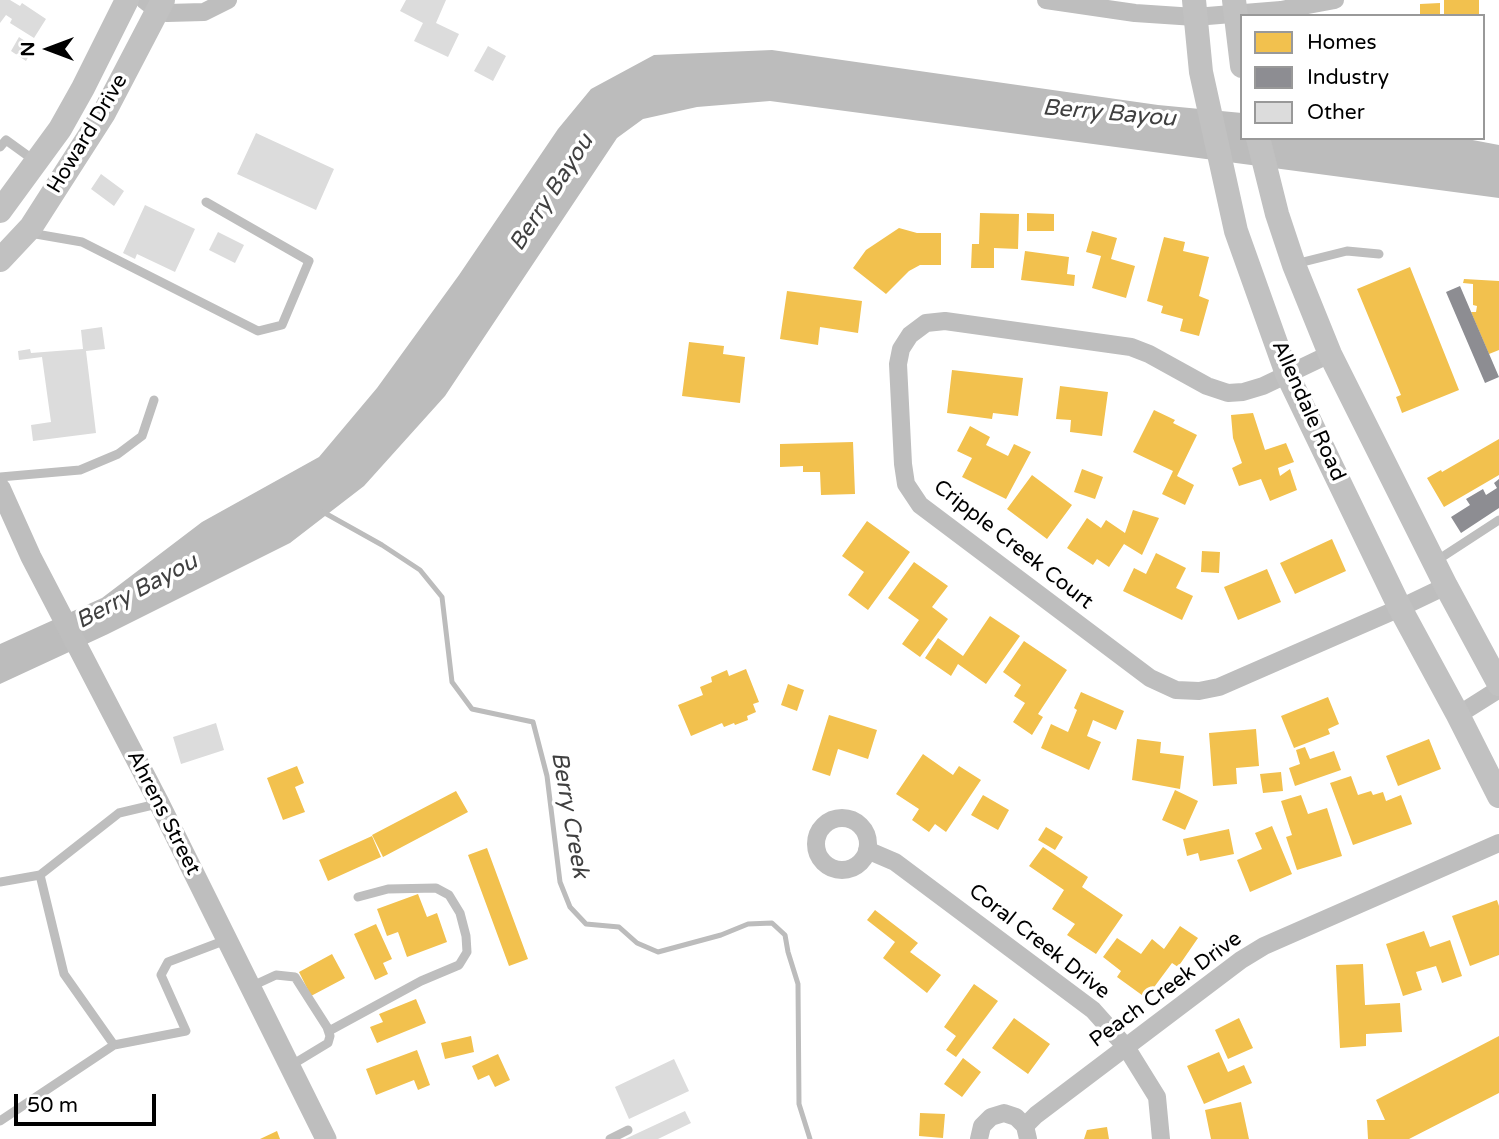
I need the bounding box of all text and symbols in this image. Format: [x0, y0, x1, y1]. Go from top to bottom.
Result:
north arrow [14, 14, 84, 84]
legend [1240, 14, 1485, 140]
text: Homes [1307, 30, 1377, 55]
text: N [17, 41, 39, 57]
text: Industry [1307, 65, 1389, 90]
street label: Howard Drive [43, 70, 133, 198]
water label: Berry Bayou [1041, 94, 1177, 134]
text: Other [1307, 100, 1365, 125]
water label: Berry Bayou [504, 129, 600, 257]
street label: Allendale Road [1266, 337, 1350, 485]
street label: Cripple Creek Court [928, 475, 1098, 615]
water label: Berry Bayou [72, 548, 202, 636]
street label: Ahrens Street [121, 747, 205, 879]
water label: Berry Creek [544, 750, 594, 880]
street label: Coral Creek Drive [963, 879, 1115, 1005]
street label: Peach Creek Drive [1085, 926, 1247, 1054]
scale bar [18, 1080, 159, 1124]
text: 50 m [27, 1093, 78, 1118]

